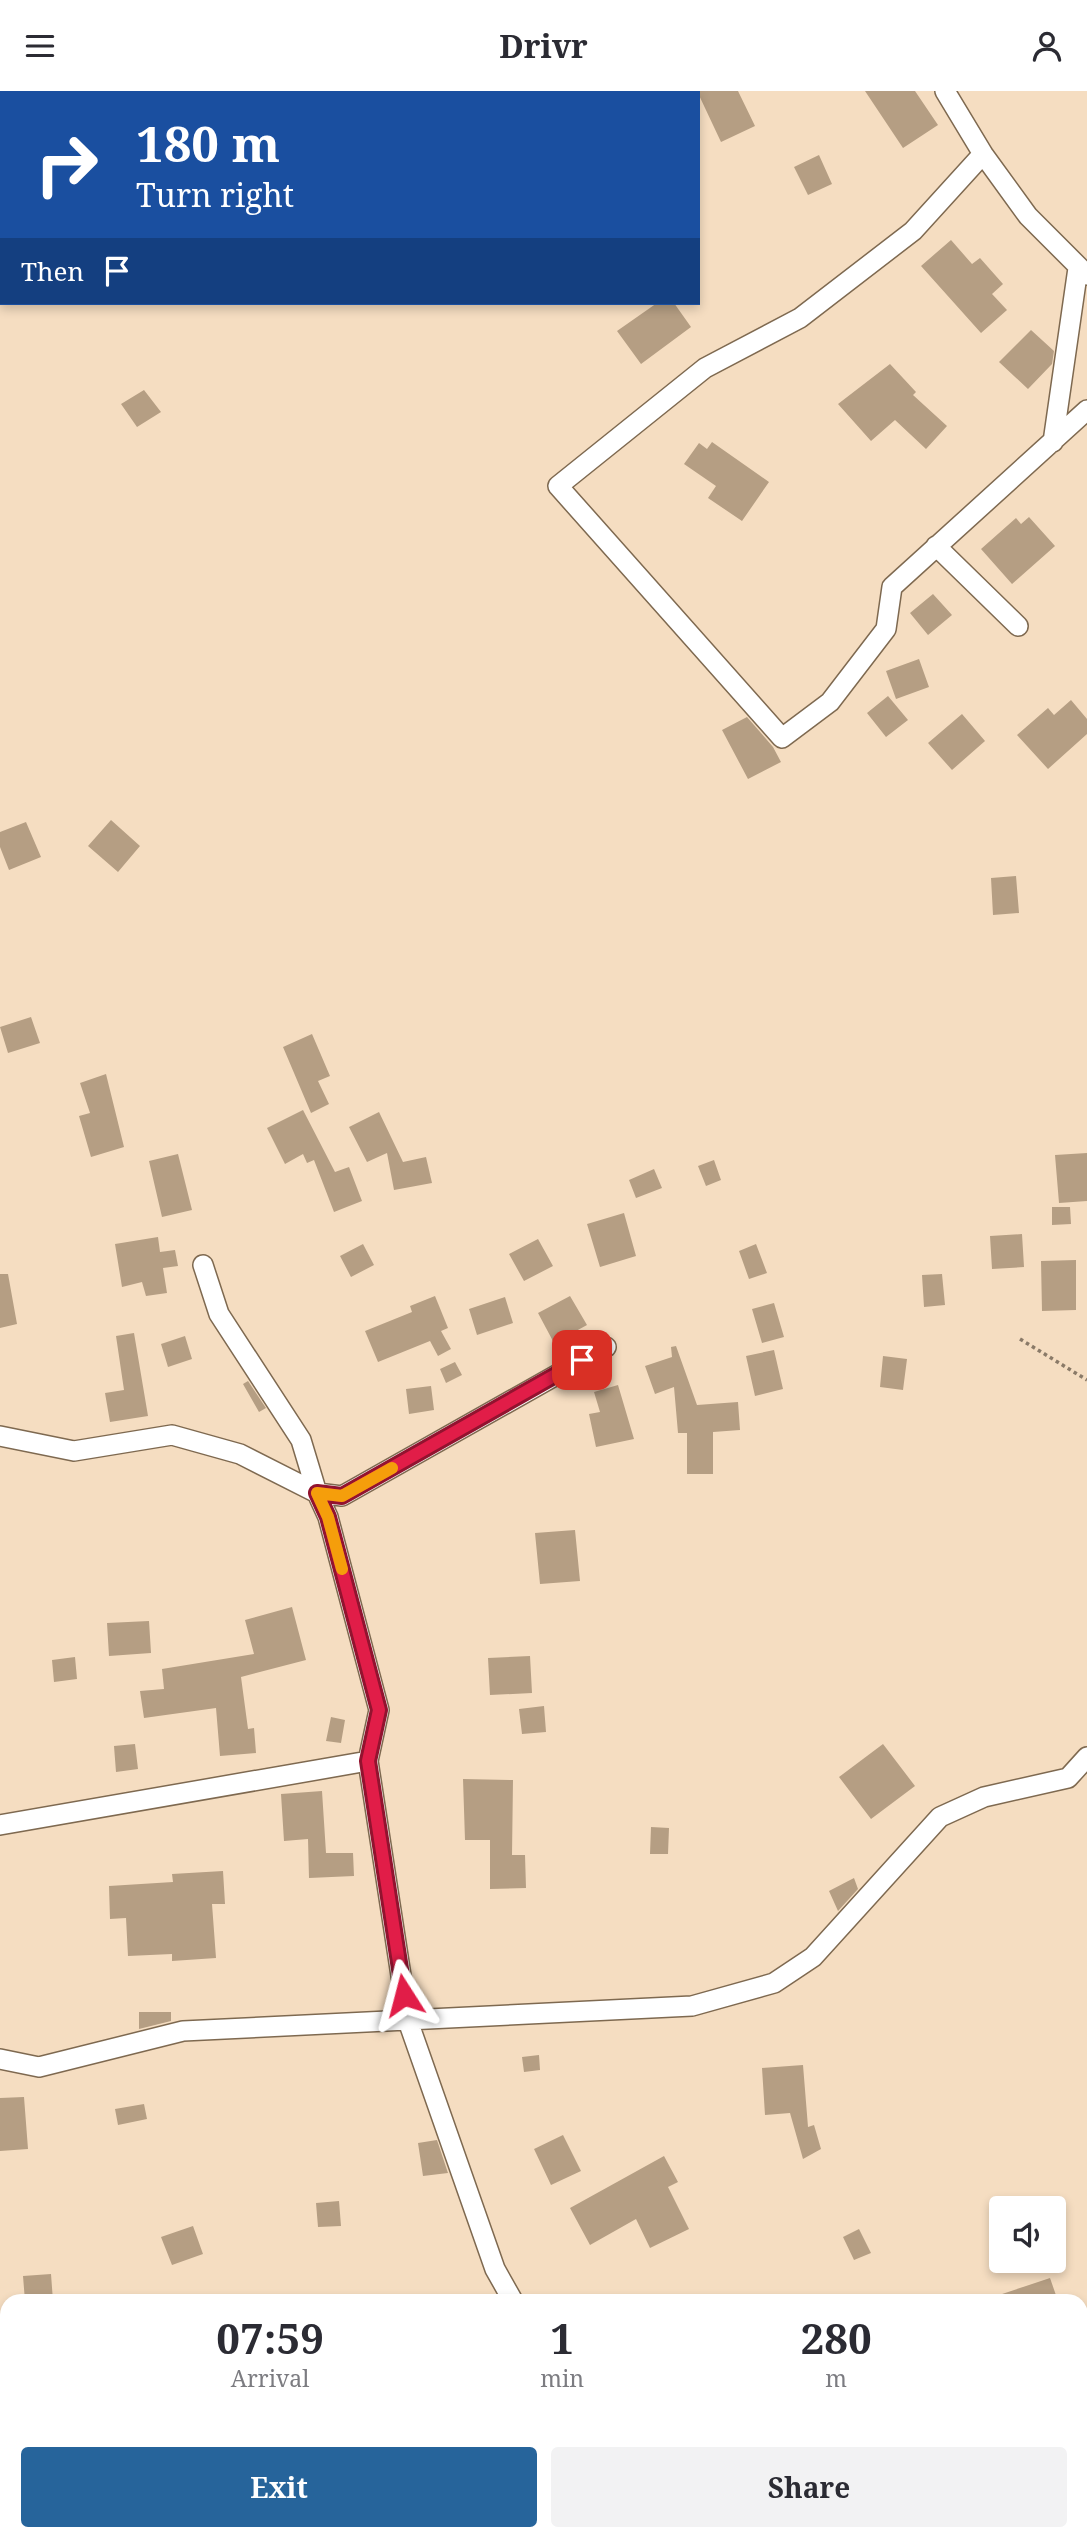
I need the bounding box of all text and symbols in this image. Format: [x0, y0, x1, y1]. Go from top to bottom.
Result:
text: Drivr [499, 24, 588, 67]
icon: menu [21, 27, 59, 65]
icon: person [1028, 27, 1066, 65]
text: 180 m [136, 110, 280, 176]
icon: right [21, 119, 112, 210]
text: Turn right [136, 173, 294, 216]
icon: arrive [98, 252, 136, 290]
text: Then [21, 253, 84, 289]
pin [552, 1330, 612, 1390]
icon: arrive [563, 1341, 601, 1379]
position arrow [367, 1958, 441, 2032]
map controls [989, 2196, 1066, 2273]
button: sound [989, 2196, 1066, 2273]
text: 07:59 [216, 2309, 324, 2366]
text: 1 [550, 2309, 574, 2366]
text: 280 [800, 2309, 872, 2366]
text: Arrival [231, 2362, 309, 2394]
text: min [540, 2362, 584, 2394]
text: m [825, 2362, 847, 2394]
button: Exit [21, 2447, 537, 2527]
button: Share [551, 2447, 1067, 2527]

